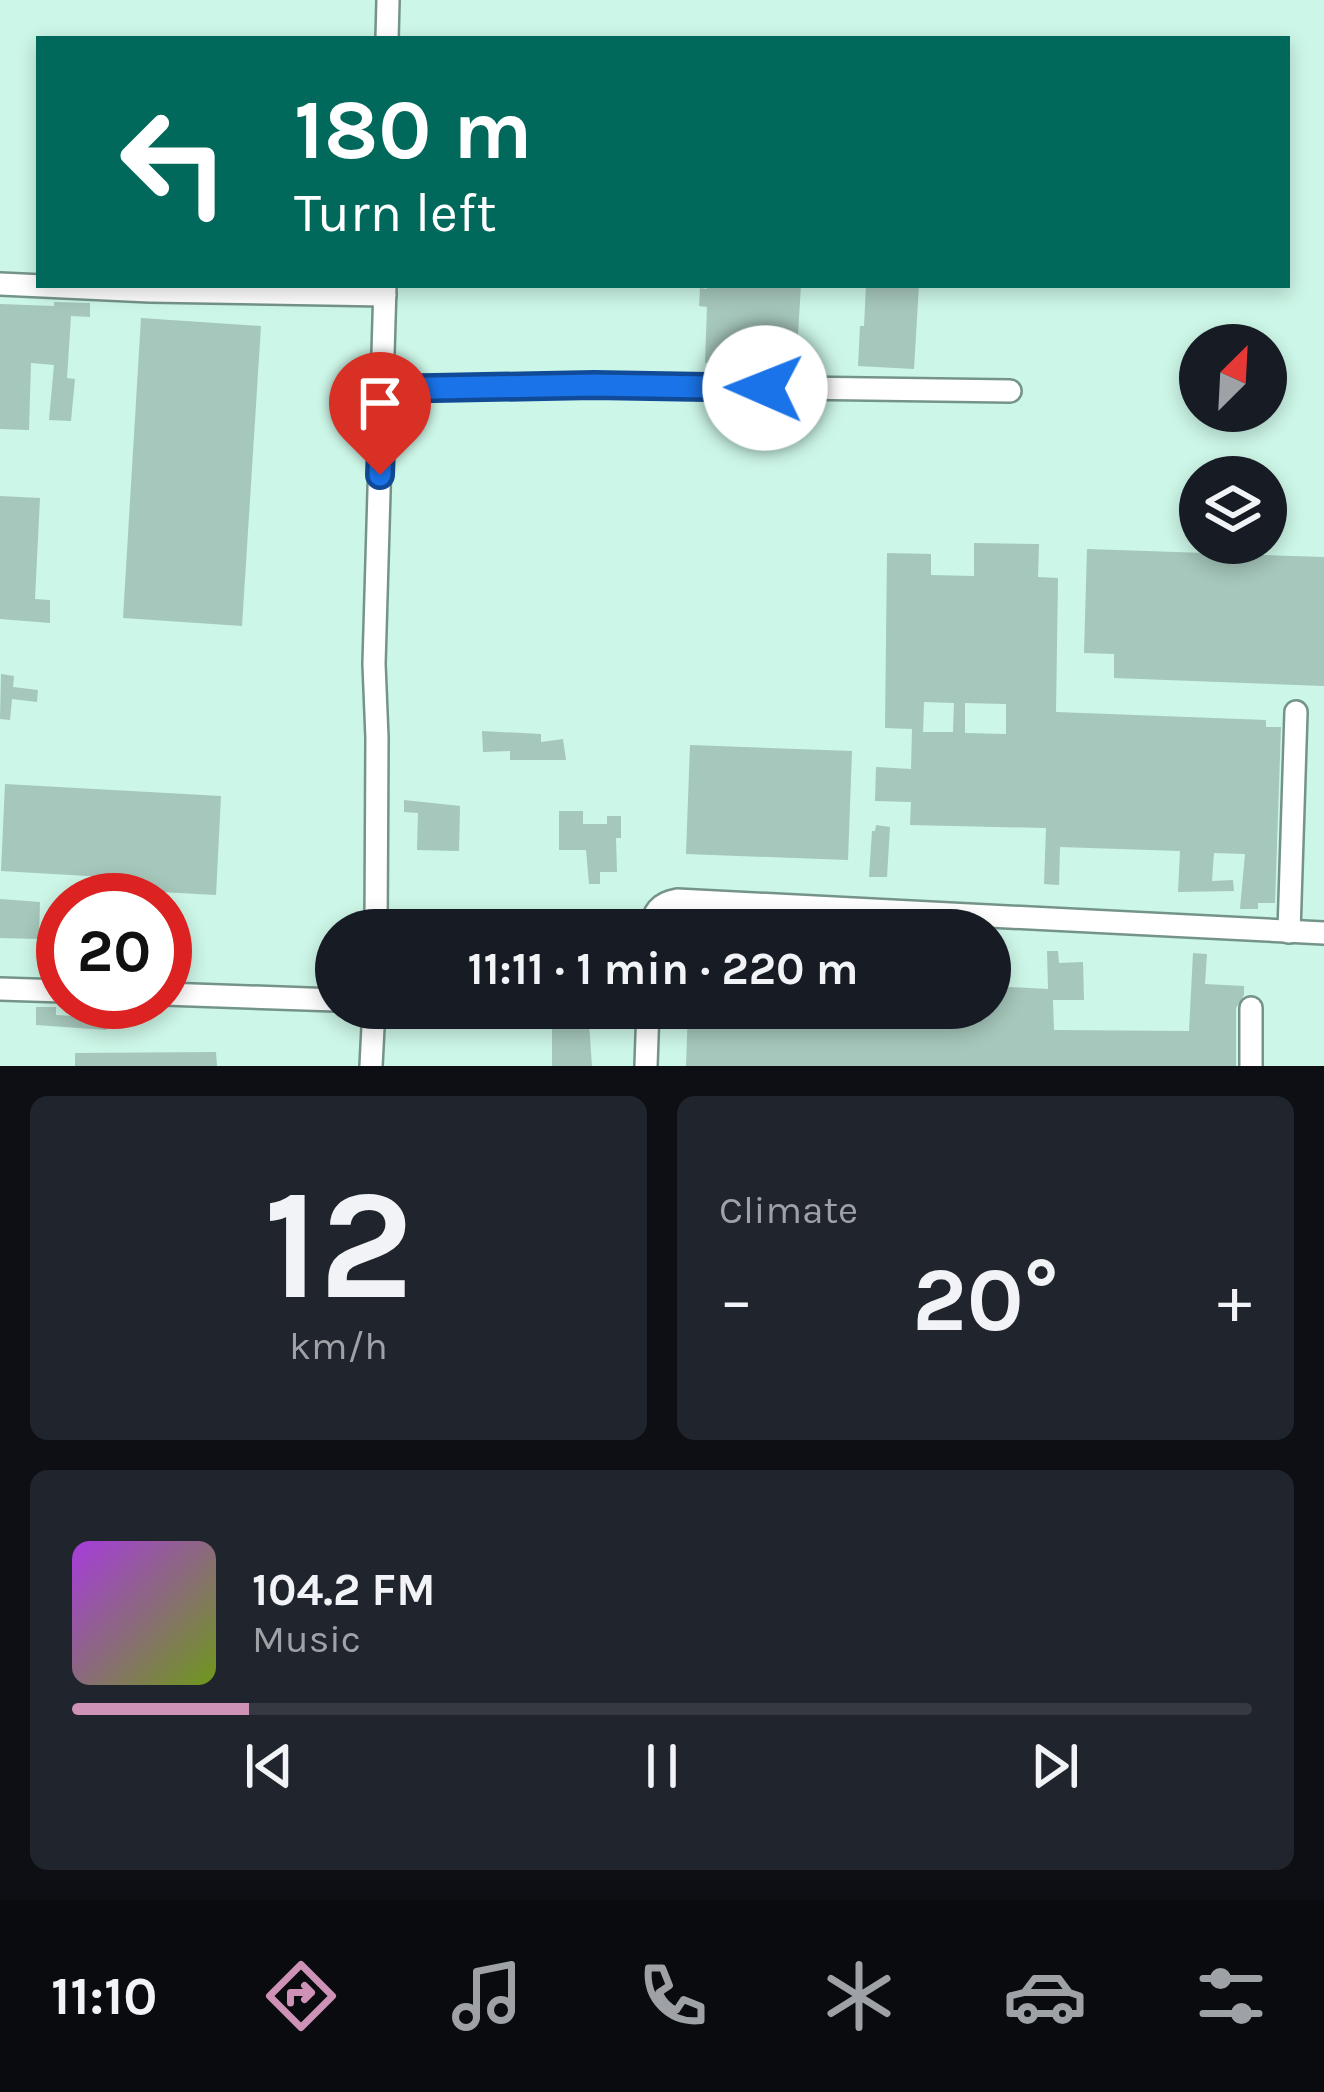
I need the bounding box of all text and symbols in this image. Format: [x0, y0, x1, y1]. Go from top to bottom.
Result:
text: 180 m [294, 81, 532, 179]
icon: left [96, 84, 252, 240]
text: Turn left [294, 181, 497, 245]
north arrow [1179, 324, 1287, 432]
map controls [1179, 324, 1287, 564]
position arrow [702, 325, 828, 451]
pin [329, 352, 431, 475]
icon: arrive [347, 370, 413, 436]
button: layers [1179, 456, 1287, 564]
speed limit sign: 20 [36, 873, 192, 1029]
text: 11:11 · 1 min · 220 m [467, 943, 859, 995]
text: 12 [264, 1154, 414, 1336]
text: Climate [719, 1187, 858, 1233]
text: 20° [912, 1247, 1059, 1353]
text: − [719, 1261, 754, 1339]
text: + [1217, 1261, 1252, 1339]
text: km/h [289, 1323, 388, 1369]
text: 104.2 FM [252, 1564, 436, 1616]
text: Music [252, 1616, 361, 1662]
icon: previous [236, 1733, 302, 1799]
icon: pause [629, 1733, 695, 1799]
icon: next [1022, 1733, 1088, 1799]
icon: directions [259, 1954, 343, 2038]
icon: music [445, 1954, 529, 2038]
icon: phone [631, 1954, 715, 2038]
icon: climate [817, 1954, 901, 2038]
icon: car [1003, 1954, 1087, 2038]
icon: filters [1189, 1954, 1273, 2038]
text: 11:10 [51, 1964, 157, 2028]

